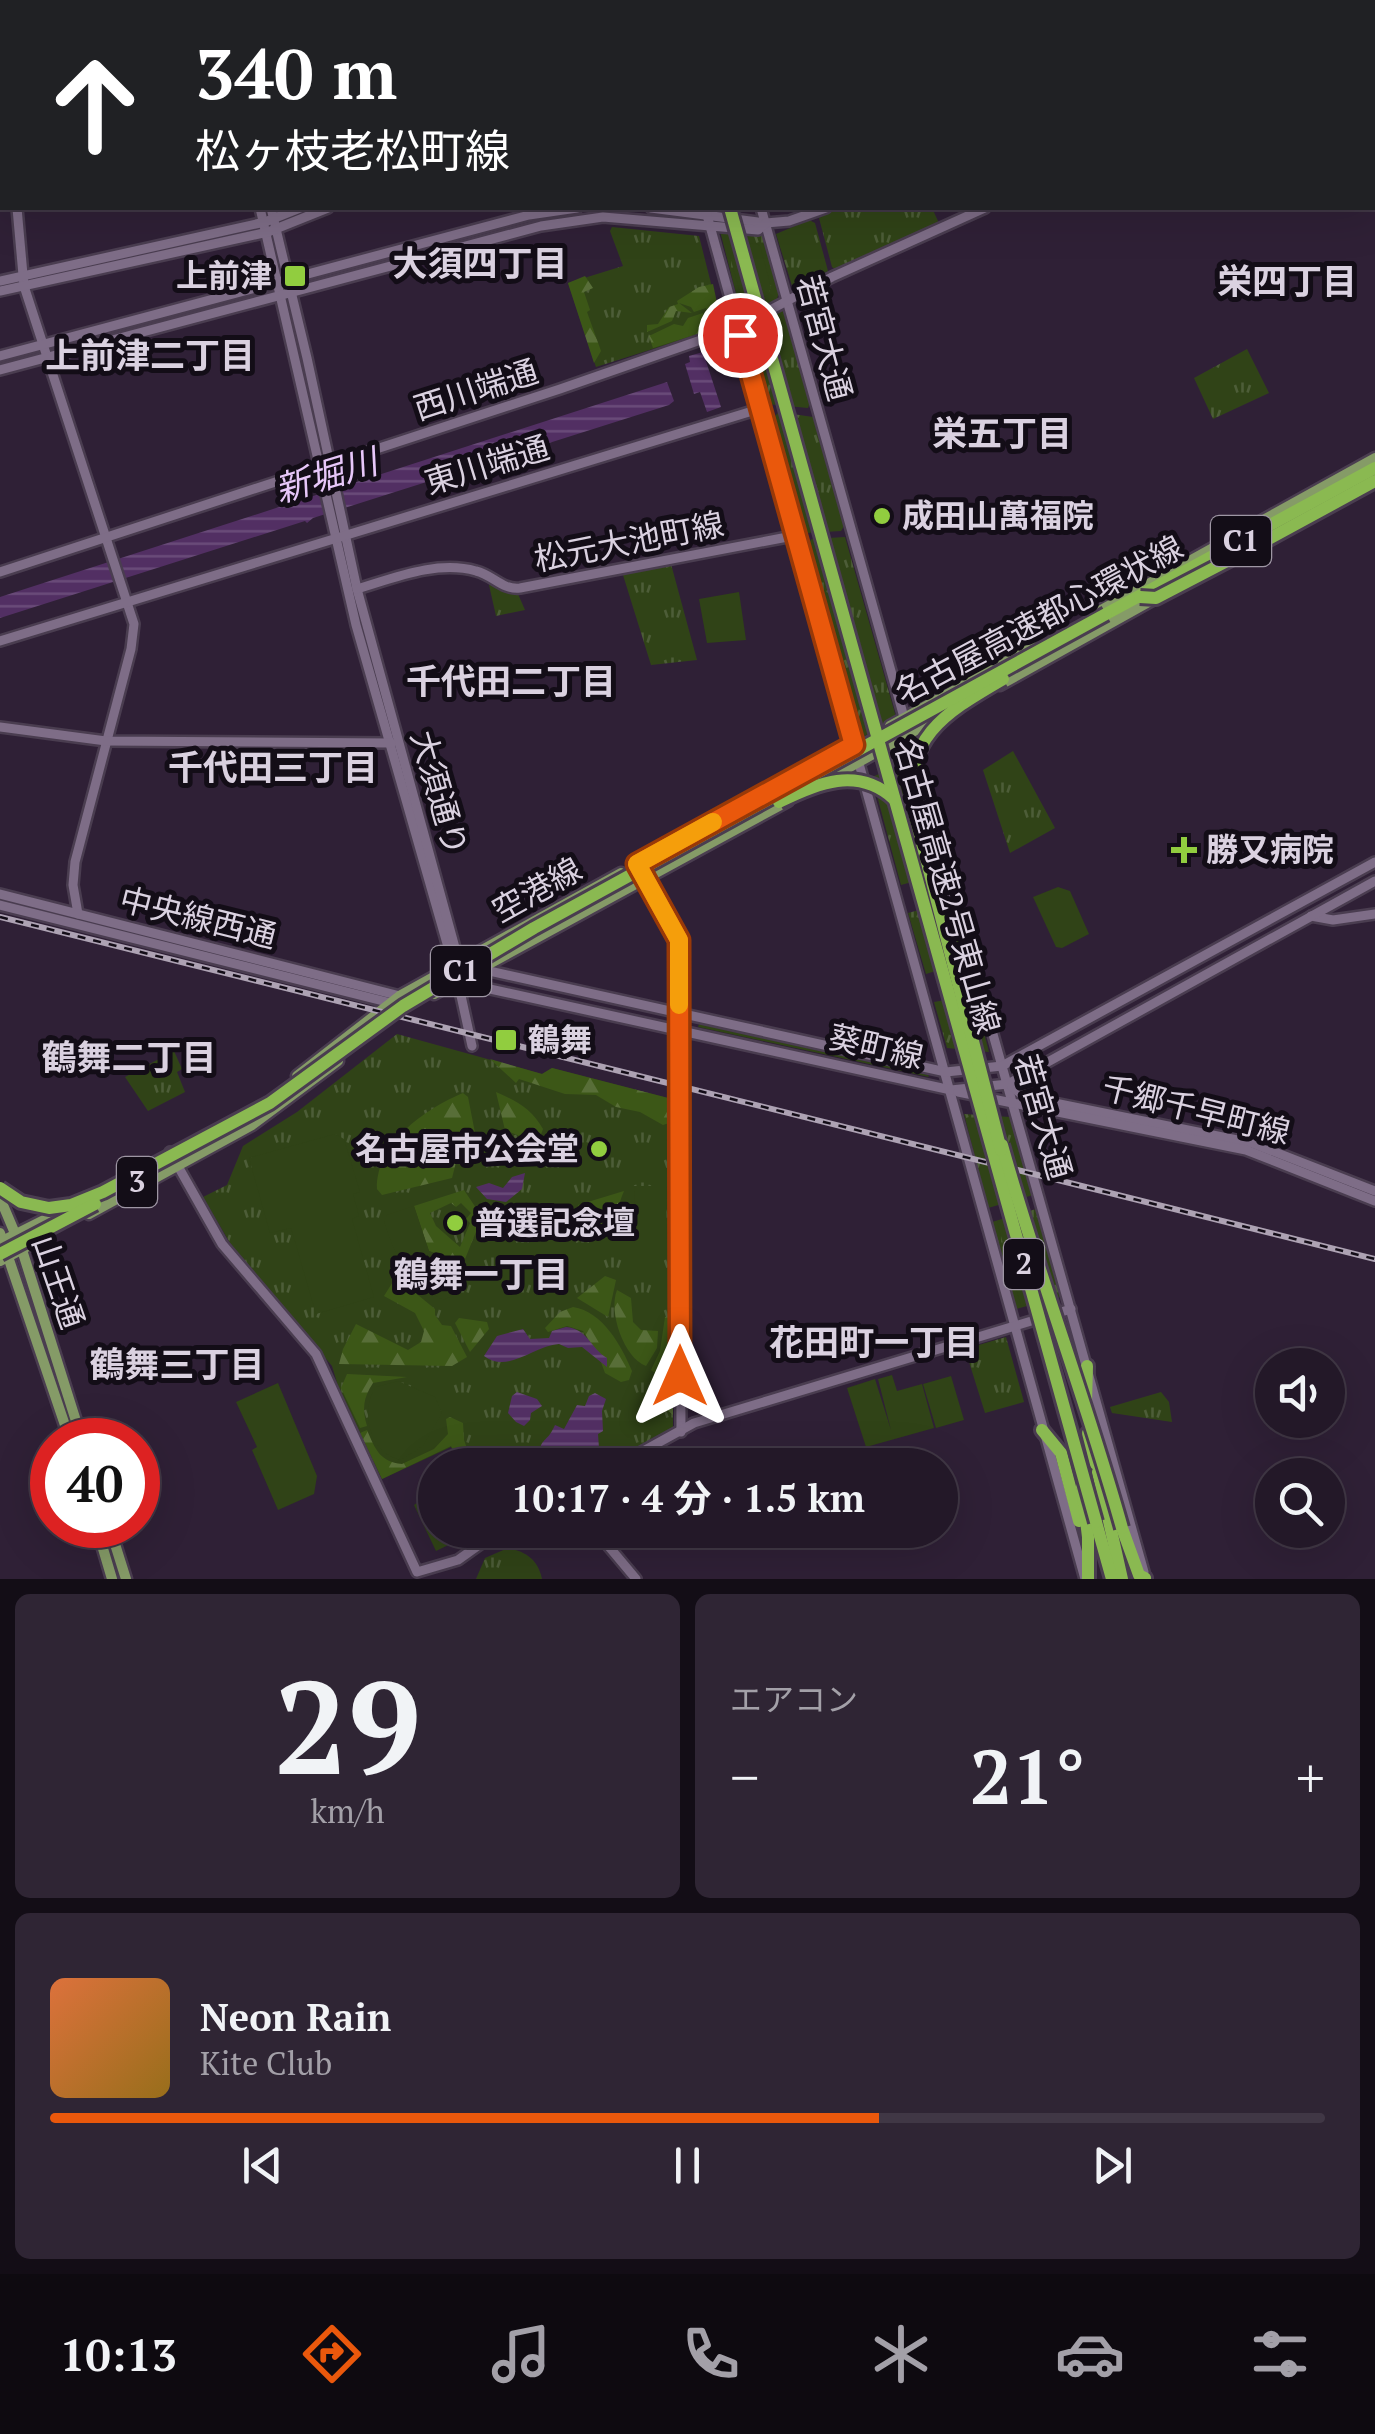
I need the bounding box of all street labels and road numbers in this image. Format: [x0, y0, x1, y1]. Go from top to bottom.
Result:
street label: 若宮大通 [788, 270, 862, 405]
street label: 西川端通 [408, 349, 543, 429]
street label: 東川端通 [419, 425, 554, 503]
street label: 松元大池町線 [531, 502, 727, 580]
road number: C1 [1211, 516, 1271, 566]
street label: 名古屋高速都心環状線 [887, 525, 1190, 713]
street label: 大須通り [402, 725, 478, 860]
street label: 名古屋高速2号東山線 [886, 733, 1010, 1038]
street label: 空港線 [484, 847, 589, 931]
street label: 中央線西通 [116, 877, 281, 957]
road number: C1 [431, 946, 491, 996]
street label: 葵町線 [825, 1015, 928, 1077]
street label: 若宮大通 [1006, 1049, 1082, 1184]
street label: 千郷千早町線 [1098, 1065, 1294, 1153]
road number: 3 [117, 1157, 157, 1207]
street label: 山王通 [23, 1229, 94, 1334]
road number: 2 [1004, 1239, 1044, 1289]

